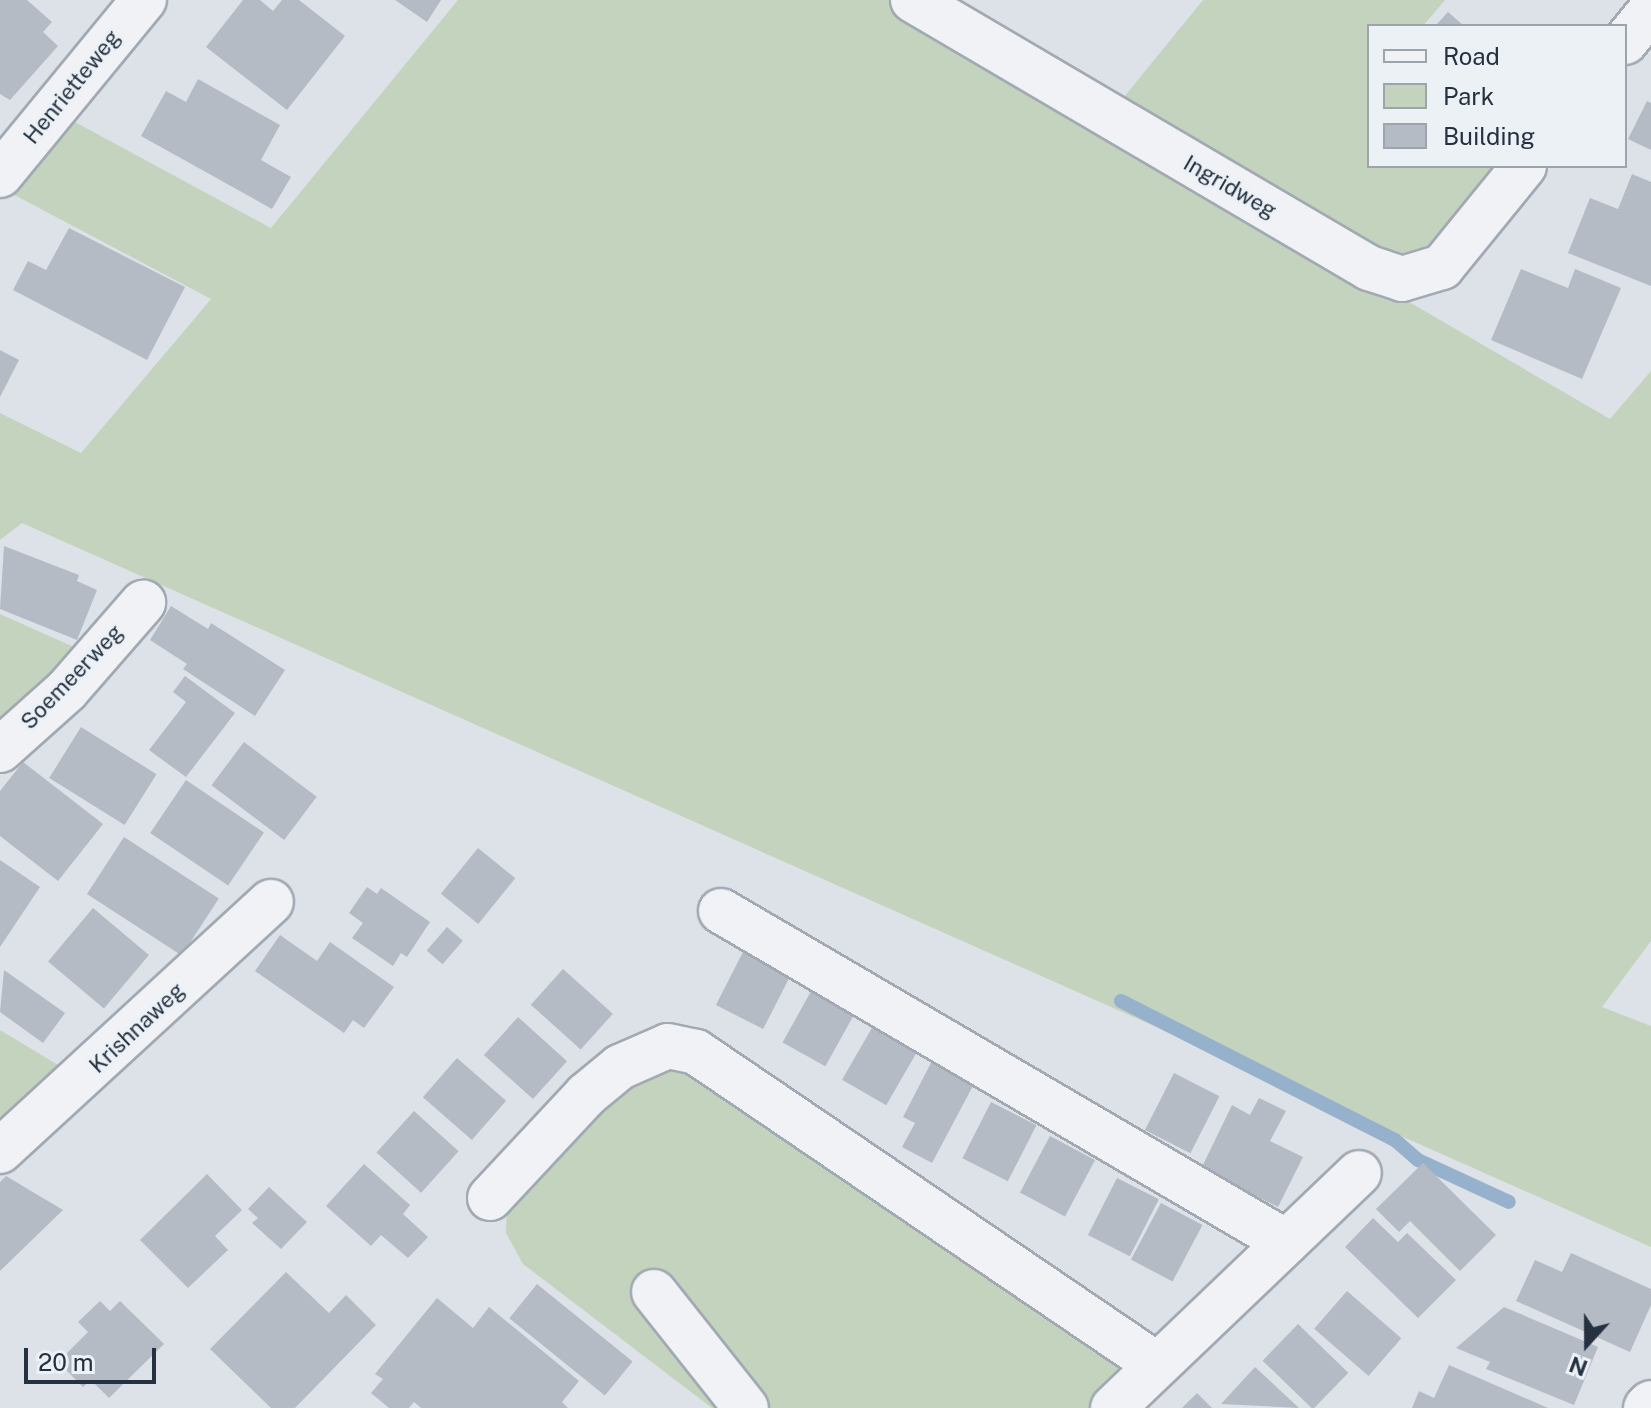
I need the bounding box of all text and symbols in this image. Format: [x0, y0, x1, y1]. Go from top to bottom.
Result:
legend [1367, 24, 1627, 168]
street label: Henrietteweg [18, 25, 126, 149]
text: Road [1443, 42, 1500, 70]
text: Park [1443, 82, 1494, 110]
text: Building [1443, 122, 1535, 150]
street label: Ingridweg [1179, 150, 1281, 224]
street label: Soemeerweg [15, 619, 129, 735]
street label: Krishnaweg [84, 977, 190, 1079]
north arrow [1547, 1304, 1627, 1384]
scale bar [28, 1332, 160, 1382]
text: 20 m [38, 1348, 94, 1376]
text: N [1566, 1351, 1591, 1382]

